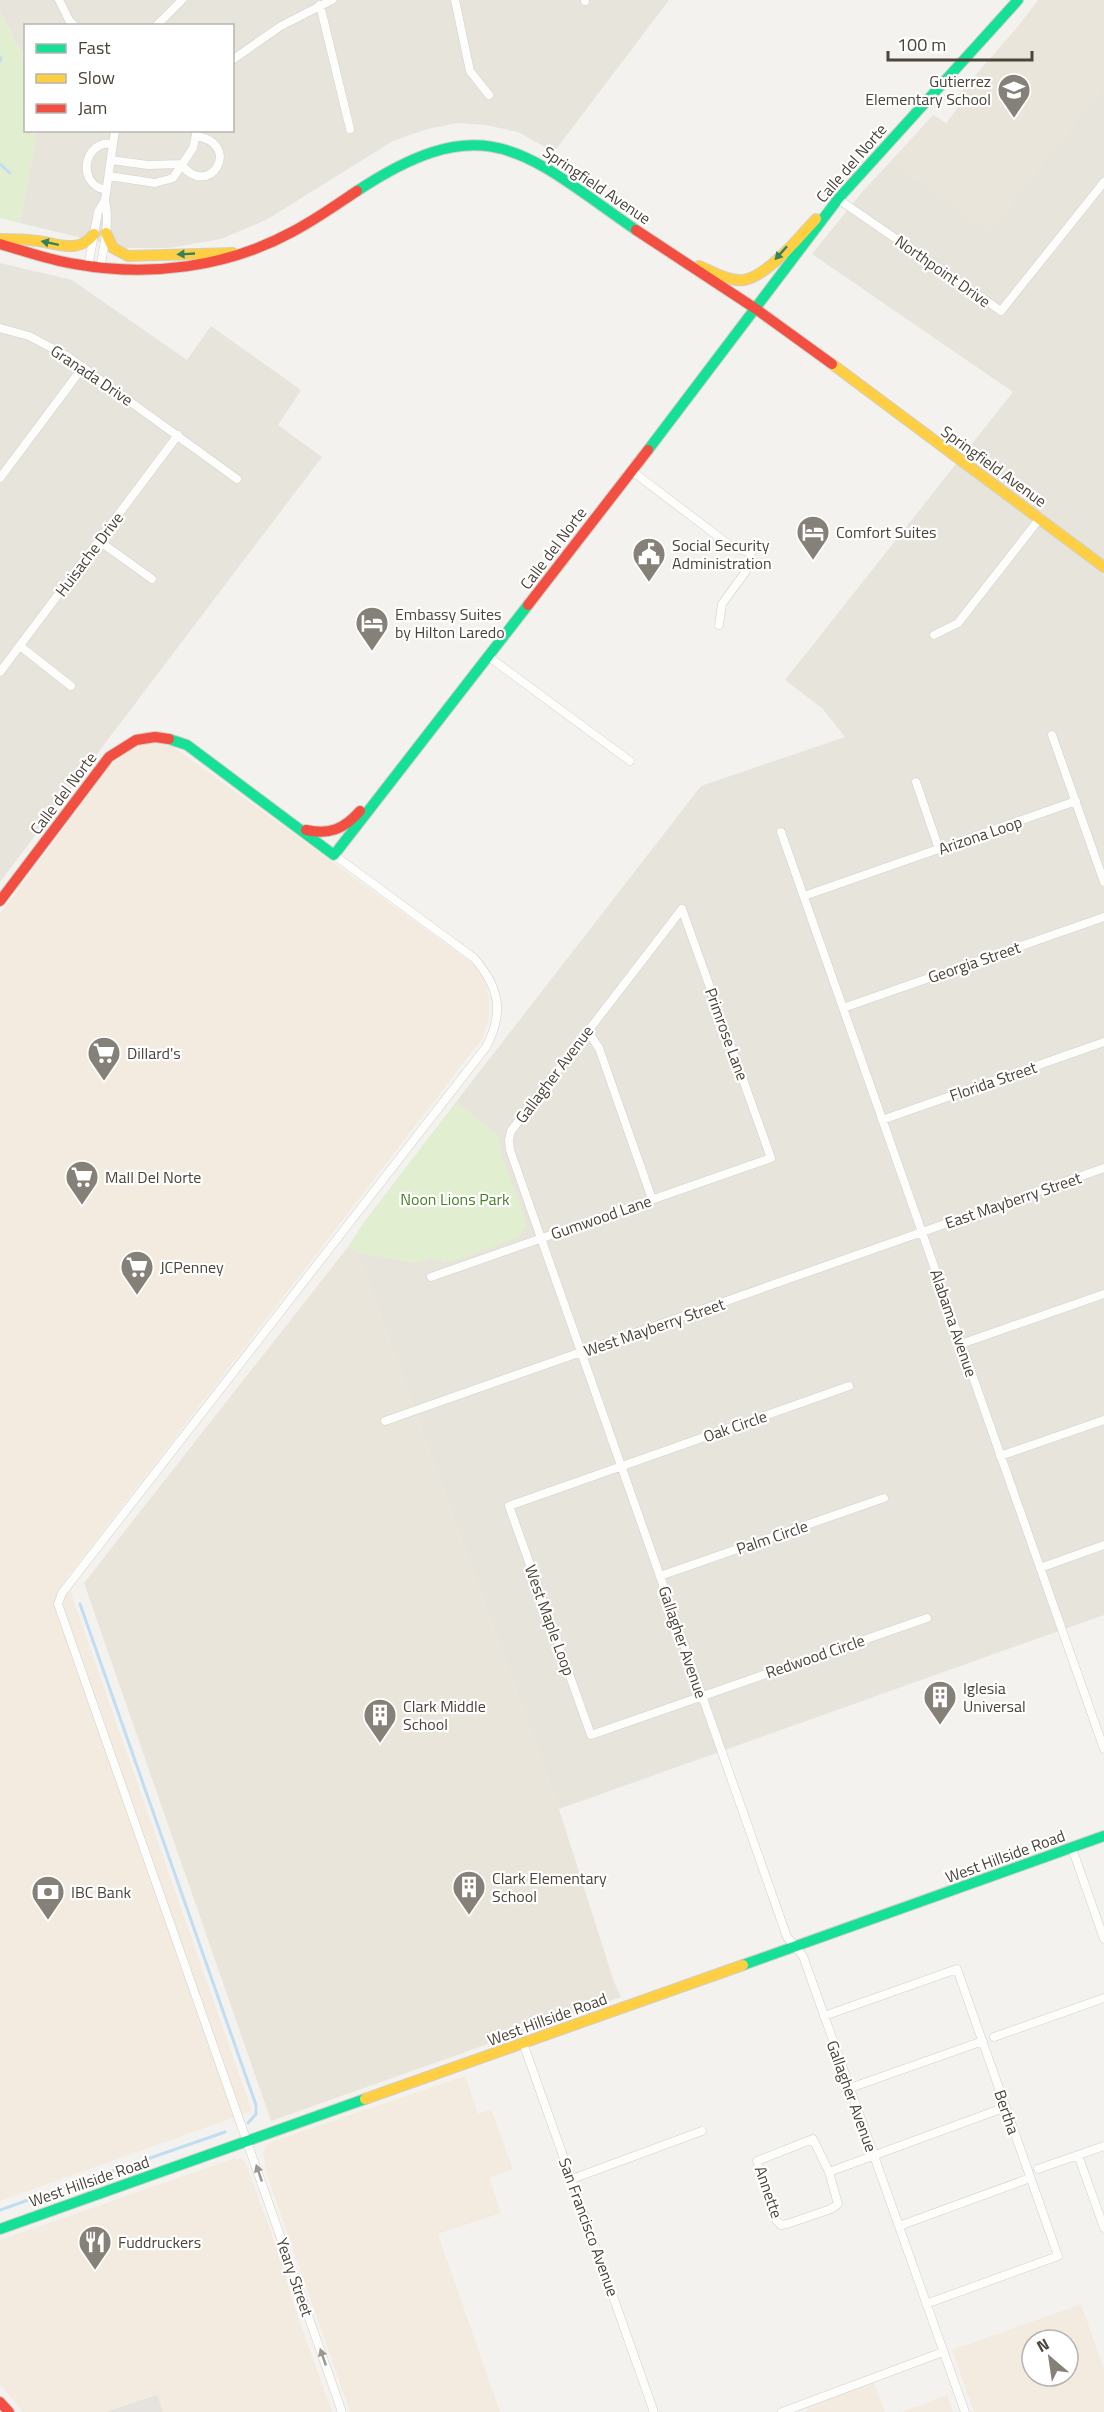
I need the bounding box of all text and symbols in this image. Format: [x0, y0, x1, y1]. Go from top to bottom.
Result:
legend [24, 24, 234, 132]
scale bar [888, 24, 1032, 62]
text: 100 m [897, 31, 946, 58]
text: Fast [78, 34, 111, 61]
text: Slow [78, 64, 115, 91]
place label: Gutierrez Elementary School [865, 69, 991, 111]
school or university icon: Gutierrez Elementary School [996, 72, 1032, 119]
text: Jam [78, 94, 107, 121]
street label: Calle del Norte [810, 118, 892, 208]
street label: Springfield Avenue [538, 140, 656, 230]
street label: Northpoint Drive [890, 229, 996, 313]
one-way arrow [40, 238, 59, 247]
one-way arrow [774, 246, 788, 261]
one-way arrow [177, 249, 196, 259]
street label: Granada Drive [46, 338, 138, 412]
street label: Springfield Avenue [936, 419, 1052, 513]
street label: Calle del Norte [514, 502, 592, 594]
street label: Huisache Drive [49, 507, 129, 601]
hotel icon: Comfort Suites [795, 514, 831, 561]
place label: Comfort Suites [836, 520, 936, 544]
place label: Social Security Administration [672, 533, 772, 575]
public building icon: Social Security Administration [631, 536, 667, 583]
place label: Embassy Suites by Hilton Laredo [395, 602, 505, 644]
hotel icon: Embassy Suites by Hilton Laredo [354, 605, 390, 652]
street label: Calle del Norte [24, 747, 102, 839]
street label: Arizona Loop [935, 809, 1025, 861]
street label: Georgia Street [925, 935, 1024, 989]
street label: Primrose Lane [699, 984, 755, 1084]
street label: Gallagher Avenue [509, 1020, 599, 1128]
supermarket icon: Dillard's [86, 1035, 122, 1082]
place label: Dillard's [127, 1041, 181, 1065]
street label: Florida Street [946, 1055, 1040, 1107]
supermarket icon: Mall Del Norte [64, 1159, 100, 1206]
place label: Mall Del Norte [105, 1165, 201, 1189]
street label: East Mayberry Street [942, 1165, 1085, 1235]
park label: Noon Lions Park [400, 1187, 510, 1211]
street label: Gumwood Lane [547, 1189, 655, 1245]
supermarket icon: JCPenney [119, 1249, 155, 1296]
place label: JCPenney [160, 1255, 224, 1279]
street label: Alabama Avenue [924, 1266, 984, 1380]
street label: West Mayberry Street [580, 1291, 728, 1362]
street label: Oak Circle [700, 1404, 770, 1448]
street label: Palm Circle [733, 1514, 811, 1560]
street label: West Maple Loop [519, 1561, 581, 1679]
street label: Gallagher Avenue [653, 1583, 713, 1701]
street label: Redwood Circle [762, 1628, 868, 1684]
place label: Iglesia Universal [963, 1676, 1026, 1718]
building icon: Iglesia Universal [922, 1679, 958, 1726]
place label: Clark Middle School [403, 1694, 486, 1736]
building icon: Clark Middle School [362, 1697, 398, 1744]
street label: West Hillside Road [942, 1823, 1068, 1889]
place label: Clark Elementary School [492, 1866, 607, 1908]
building icon: Clark Elementary School [451, 1869, 487, 1916]
bank icon: IBC Bank [30, 1874, 66, 1921]
place label: IBC Bank [71, 1880, 131, 1904]
street label: West Hillside Road [484, 1986, 610, 2052]
street label: Gallagher Avenue [821, 2037, 883, 2155]
street label: Bertha [988, 2086, 1026, 2138]
street label: West Hillside Road [26, 2149, 152, 2213]
street label: San Francisco Avenue [553, 2154, 625, 2300]
street label: Annette [749, 2163, 789, 2221]
one-way arrow [253, 2164, 263, 2182]
restaurant icon: Fuddruckers [77, 2224, 113, 2271]
place label: Fuddruckers [118, 2230, 201, 2254]
street label: Yeary Street [270, 2235, 320, 2320]
north arrow [1020, 2328, 1080, 2388]
text: N [1032, 2332, 1053, 2358]
one-way arrow [318, 2348, 328, 2366]

